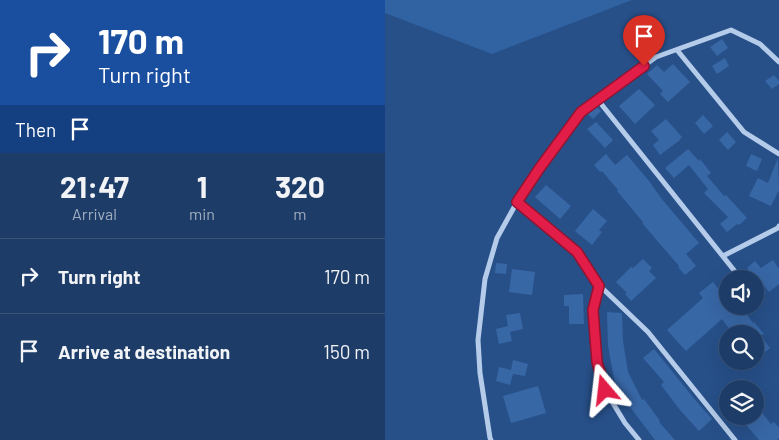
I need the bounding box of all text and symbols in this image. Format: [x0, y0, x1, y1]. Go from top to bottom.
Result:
pin [623, 15, 665, 66]
text: 170 m [98, 19, 184, 61]
icon: right [15, 20, 80, 85]
icon: arrive [630, 22, 658, 50]
text: Turn right [98, 61, 191, 87]
icon: arrive [66, 115, 94, 143]
text: Then [15, 118, 56, 141]
text: 21:47 [60, 168, 129, 204]
text: 1 [197, 168, 207, 204]
text: 320 [275, 168, 325, 204]
text: Arrival [72, 204, 117, 223]
text: min [189, 204, 215, 223]
text: m [293, 204, 307, 223]
icon: right [15, 262, 43, 290]
text: Turn right [58, 265, 140, 288]
text: 170 m [324, 265, 370, 288]
map controls [719, 270, 764, 425]
button: sound [719, 270, 764, 315]
button: search [719, 325, 764, 370]
icon: arrive [15, 337, 43, 365]
text: Arrive at destination [58, 340, 230, 363]
text: 150 m [323, 340, 370, 363]
position arrow [578, 363, 630, 415]
button: layers [719, 380, 764, 425]

